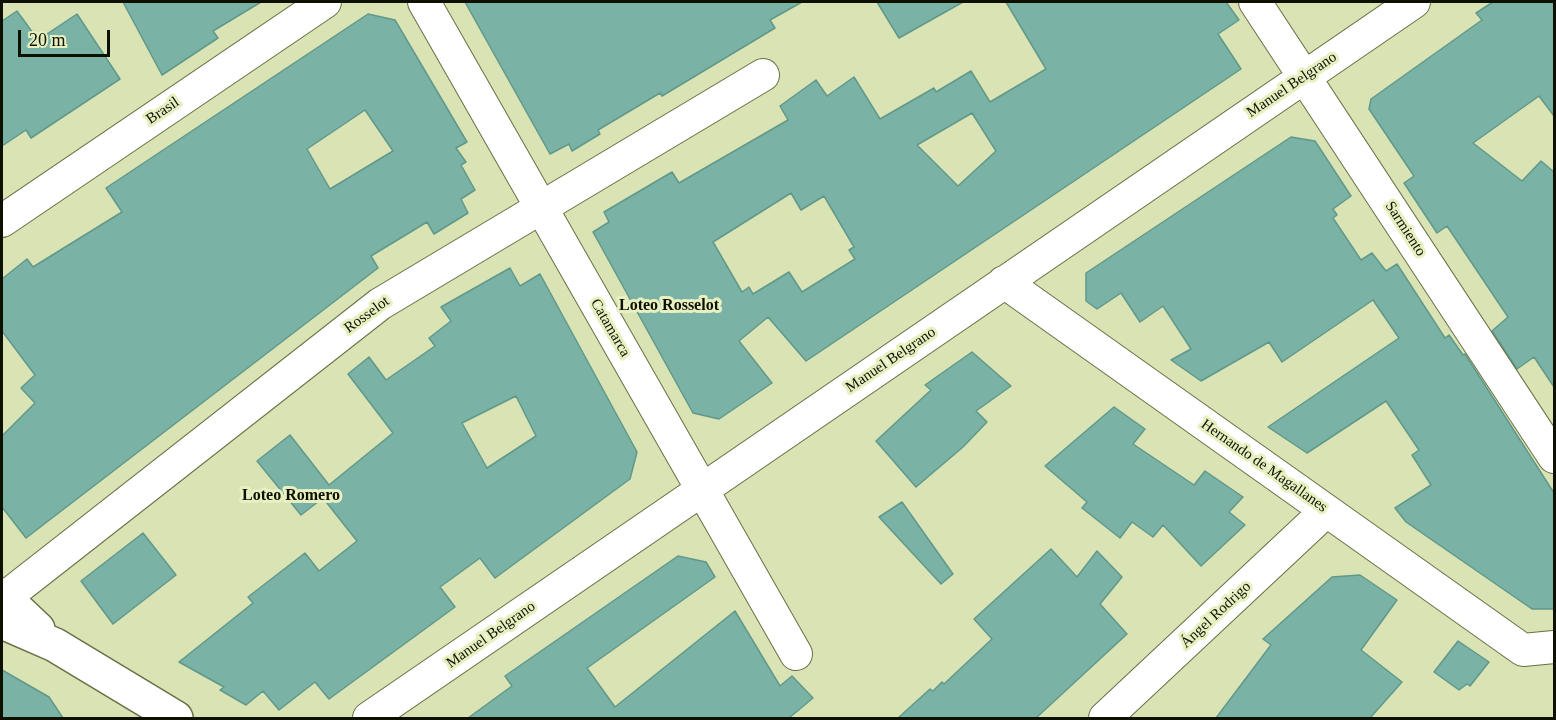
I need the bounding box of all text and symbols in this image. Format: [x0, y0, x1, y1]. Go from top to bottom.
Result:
scale bar [21, 18, 112, 56]
text: 20 m [29, 30, 66, 50]
street label: Manuel Belgrano [1244, 48, 1340, 122]
street label: Brasil [143, 94, 183, 128]
street label: Sarmiento [1381, 198, 1429, 260]
street label: Rosselot [341, 293, 393, 337]
street label: Catamarca [586, 296, 634, 360]
district label: Loteo Rosselot [619, 296, 719, 316]
street label: Manuel Belgrano [843, 323, 939, 397]
street label: Hernando de Magallanes [1197, 416, 1331, 516]
district label: Loteo Romero [242, 486, 340, 506]
street label: Ángel Rodrigo [1177, 578, 1255, 652]
street label: Manuel Belgrano [443, 598, 539, 672]

